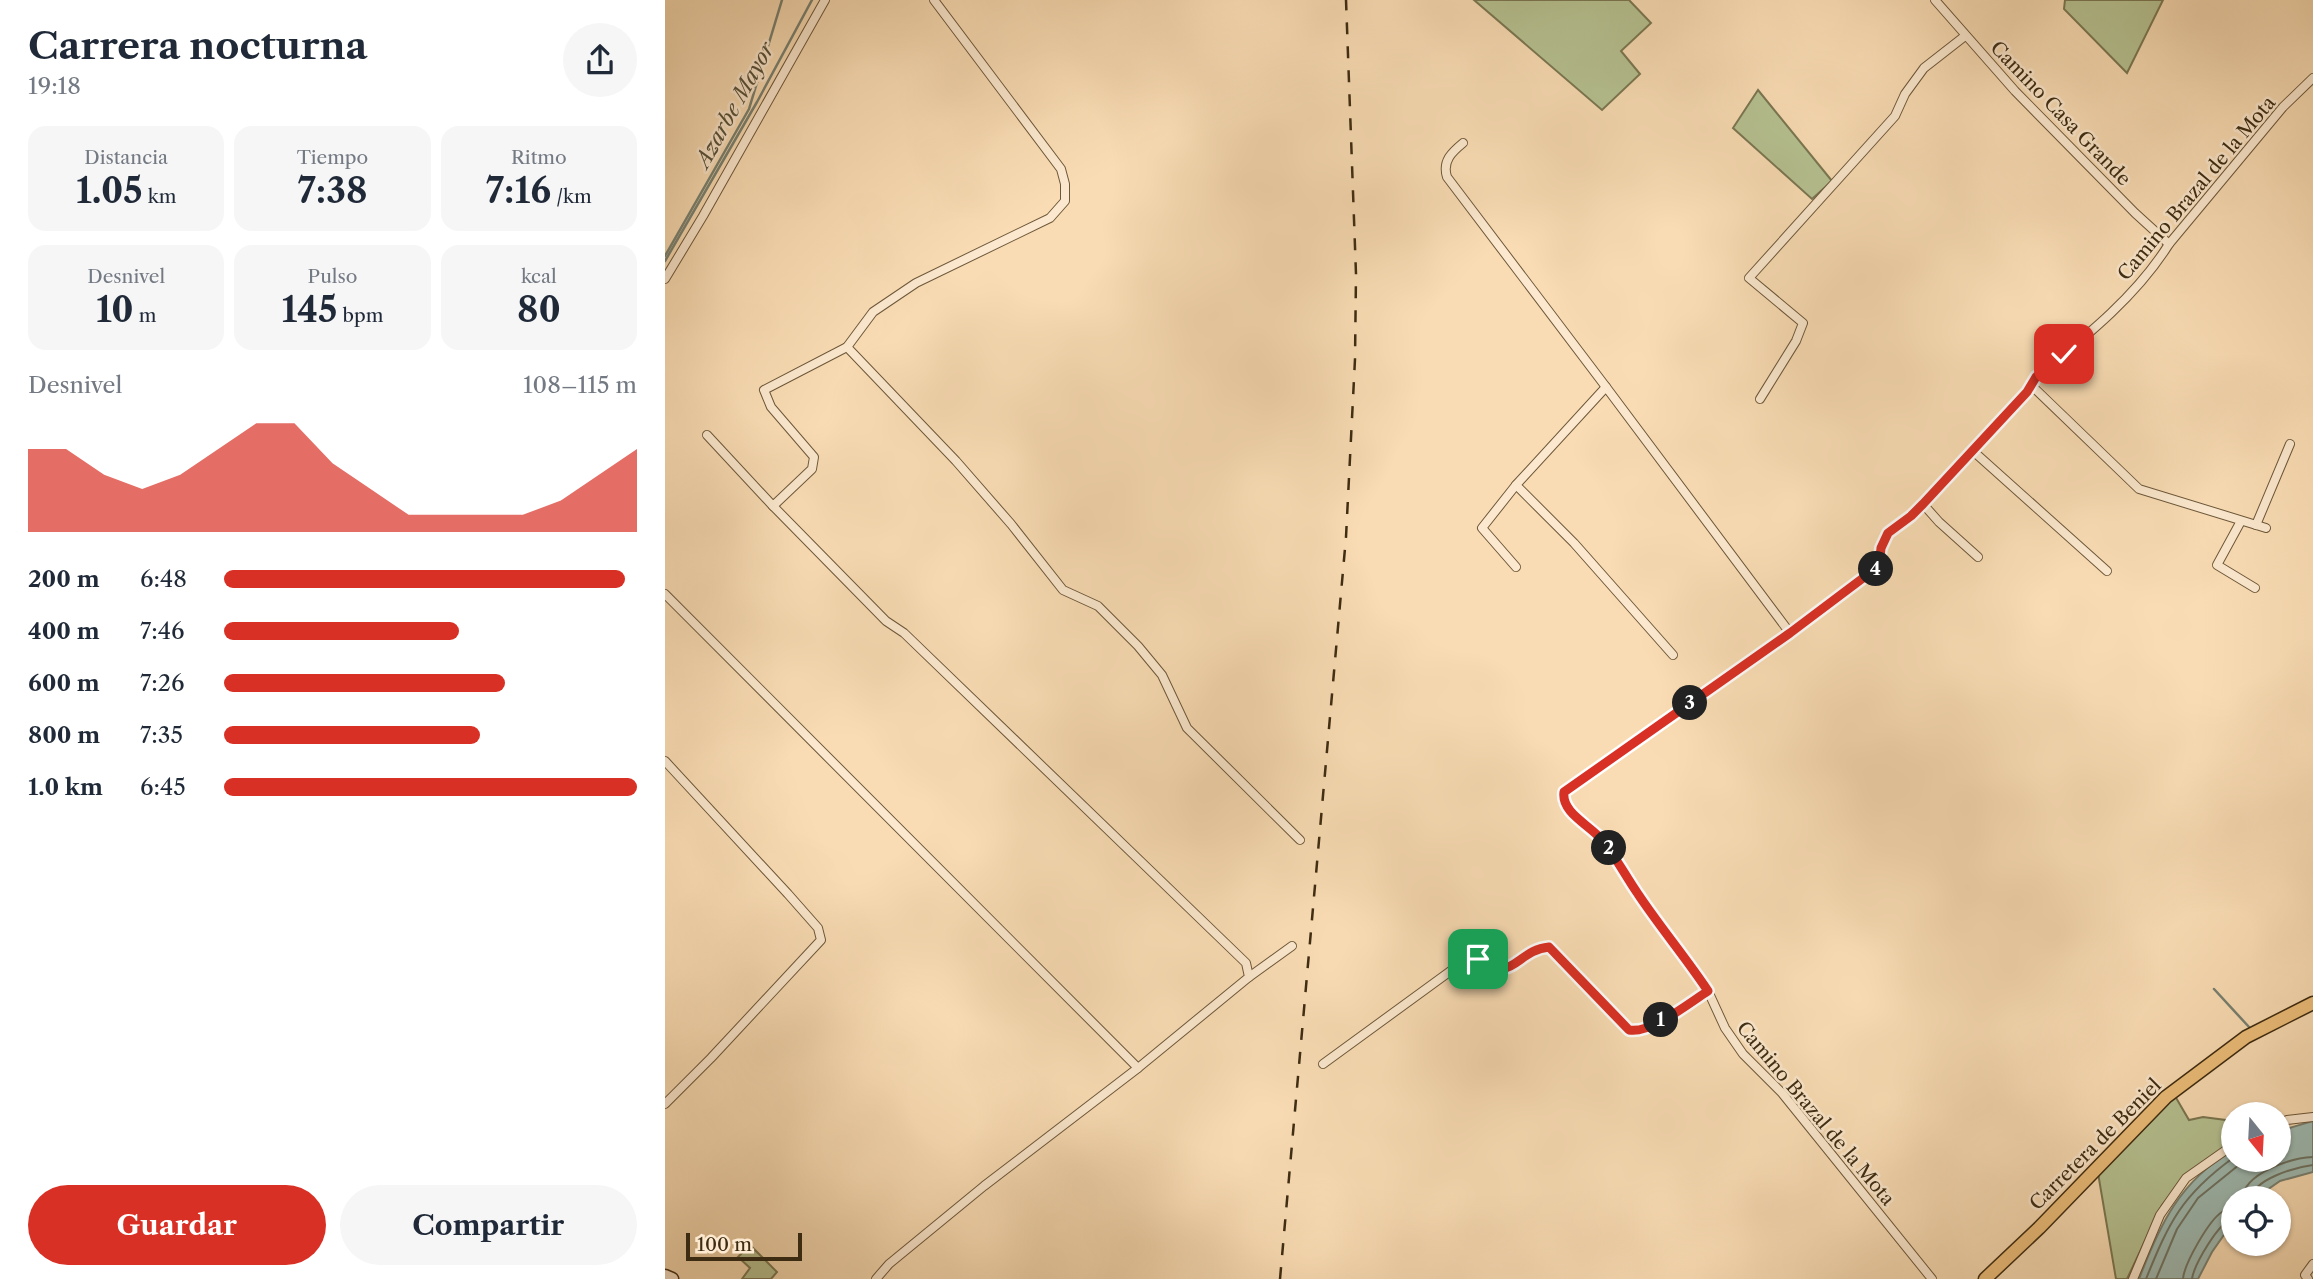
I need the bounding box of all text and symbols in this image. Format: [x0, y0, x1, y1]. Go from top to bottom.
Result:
text: Carrera nocturna [28, 22, 368, 69]
button: share [563, 23, 637, 97]
street label: Camino Casa Grande [1986, 36, 2136, 190]
water label: Azarbe Mayor [688, 37, 780, 174]
text: 19:18 [28, 72, 81, 100]
street label: Camino Brazal de la Mota [2113, 92, 2280, 285]
text: Distancia [84, 146, 168, 169]
text: Tiempo [297, 146, 368, 169]
text: Ritmo [511, 146, 567, 169]
text: 1.05 [76, 169, 143, 212]
text: 7:38 [298, 169, 367, 212]
text: 7:16 [486, 169, 551, 212]
text: km [143, 185, 176, 208]
text: /km [551, 185, 592, 208]
text: Desnivel [87, 265, 165, 288]
text: Pulso [308, 265, 357, 288]
text: kcal [521, 265, 557, 288]
text: 10 [96, 288, 134, 331]
text: 145 [282, 288, 337, 331]
text: 80 [517, 288, 561, 331]
text: m [134, 304, 156, 327]
text: bpm [337, 304, 383, 327]
pin [2034, 324, 2094, 384]
icon: check [2045, 335, 2083, 373]
text: Desnivel [28, 371, 122, 399]
text: 108–115 m [523, 371, 637, 399]
pin: 4 [1859, 552, 1893, 586]
text: 4 [1870, 557, 1881, 580]
text: 200 m [28, 565, 100, 593]
text: 6:48 [140, 565, 187, 593]
text: 400 m [28, 617, 100, 645]
text: 7:46 [140, 617, 185, 645]
text: 600 m [28, 669, 100, 697]
text: 7:26 [140, 669, 184, 697]
pin: 3 [1672, 686, 1707, 720]
text: 3 [1684, 691, 1695, 714]
text: 800 m [28, 721, 100, 749]
text: 7:35 [140, 721, 183, 749]
text: 1.0 km [28, 773, 103, 801]
text: 6:45 [140, 773, 186, 801]
pin: 2 [1591, 830, 1627, 866]
text: 2 [1603, 836, 1614, 859]
pin [1448, 929, 1508, 989]
icon: arrive [1459, 940, 1497, 978]
pin: 1 [1643, 1002, 1679, 1038]
text: 1 [1656, 1008, 1665, 1031]
street label: Camino Brazal de la Mota [1732, 1017, 1899, 1210]
street label: Carretera de Beniel [2025, 1074, 2166, 1215]
north arrow [2221, 1102, 2291, 1172]
map controls [2221, 1102, 2291, 1256]
button: Guardar [28, 1185, 326, 1265]
button: Compartir [340, 1185, 637, 1265]
button: locate [2221, 1186, 2291, 1256]
scale bar [686, 1230, 801, 1262]
text: 100 m [697, 1233, 752, 1256]

